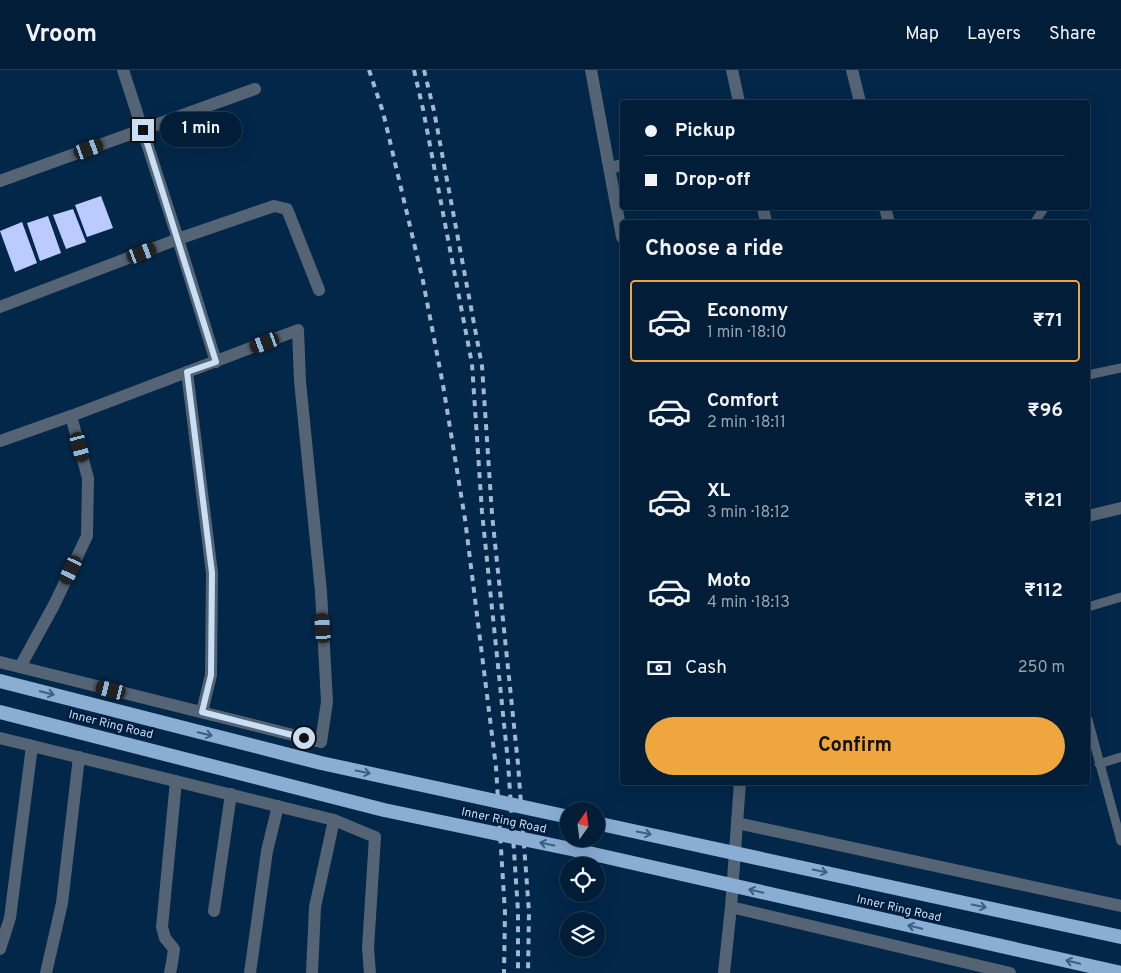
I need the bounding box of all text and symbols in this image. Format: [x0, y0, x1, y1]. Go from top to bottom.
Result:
text: Vroom [25, 20, 97, 50]
text: Map [905, 23, 939, 46]
text: Layers [967, 23, 1021, 46]
text: Share [1049, 23, 1096, 46]
callout: 1 min [160, 112, 243, 148]
route end [132, 119, 154, 141]
text: 1 min [182, 119, 220, 139]
text: Pickup [675, 119, 735, 143]
car [72, 137, 105, 161]
text: Drop-off [675, 168, 750, 192]
text: Choose a ride [645, 236, 783, 263]
car [125, 241, 158, 265]
icon: car [647, 299, 692, 344]
text: Economy [707, 299, 788, 323]
text: ₹71 [1032, 309, 1063, 333]
text: 1 min · 18:10 [707, 323, 786, 343]
car [248, 331, 281, 355]
icon: car [647, 389, 692, 434]
text: Comfort [707, 389, 779, 413]
text: ₹96 [1027, 399, 1063, 423]
text: 2 min · 18:11 [707, 413, 786, 433]
car [68, 431, 91, 463]
icon: car [647, 479, 692, 524]
text: XL [707, 479, 730, 503]
text: ₹121 [1024, 489, 1063, 513]
text: 3 min · 18:12 [707, 503, 790, 523]
car [57, 553, 84, 587]
icon: car [647, 569, 692, 614]
text: Moto [707, 569, 751, 593]
text: ₹112 [1024, 579, 1063, 603]
text: 4 min · 18:13 [707, 593, 790, 613]
car [314, 613, 331, 643]
icon: cash [645, 654, 673, 682]
text: Cash [685, 656, 727, 680]
text: 250 m [1018, 658, 1065, 678]
car [94, 679, 127, 701]
one-way arrow [39, 689, 55, 699]
street label: Inner Ring Road [67, 707, 155, 743]
button: Confirm [645, 717, 1065, 775]
route start [293, 727, 315, 749]
one-way arrow [196, 729, 212, 739]
one-way arrow [354, 768, 370, 777]
north arrow [560, 802, 605, 848]
map controls [560, 802, 605, 957]
street label: Inner Ring Road [460, 804, 548, 838]
one-way arrow [635, 829, 651, 838]
one-way arrow [539, 839, 555, 848]
button: locate [560, 857, 605, 902]
one-way arrow [811, 867, 827, 876]
one-way arrow [749, 886, 765, 895]
street label: Inner Ring Road [855, 891, 943, 927]
one-way arrow [970, 902, 986, 911]
button: layers [560, 912, 605, 957]
one-way arrow [907, 921, 923, 931]
one-way arrow [1066, 957, 1082, 966]

